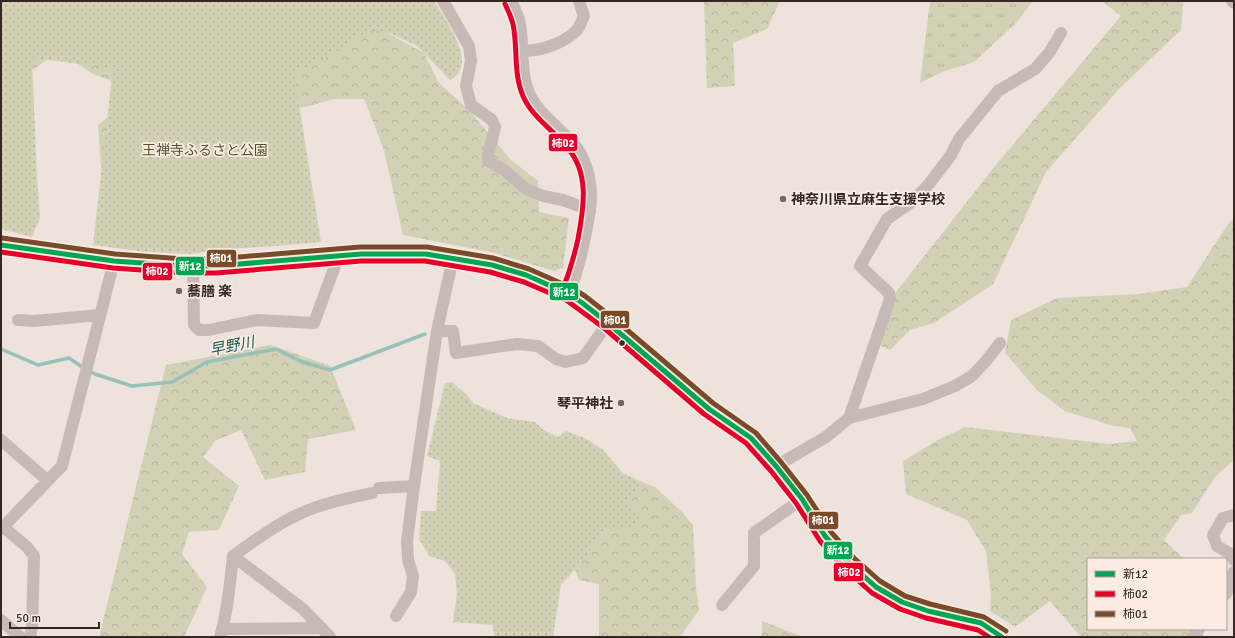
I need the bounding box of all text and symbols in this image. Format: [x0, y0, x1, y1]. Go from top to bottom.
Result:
line badge: 柿02 [548, 133, 578, 152]
text: 柿02 [552, 137, 574, 150]
park label: 王禅寺ふるさと公園 [142, 142, 268, 159]
place label: 神奈川県立麻生支援学校 [791, 191, 945, 208]
marker: 神奈川県立麻生支援学校 [778, 194, 788, 204]
line badge: 柿01 [206, 249, 237, 268]
text: 柿01 [210, 252, 232, 265]
line badge: 新12 [175, 256, 205, 276]
text: 新12 [179, 260, 201, 273]
line badge: 柿02 [142, 262, 173, 281]
text: 柿02 [146, 265, 168, 278]
line badge: 新12 [549, 282, 579, 301]
place label: 蕎膳 楽 [187, 283, 232, 300]
marker: 蕎膳 楽 [174, 286, 184, 296]
text: 新12 [553, 286, 575, 299]
line badge: 柿01 [600, 310, 630, 329]
text: 柿01 [604, 314, 626, 327]
water label: 早野川 [208, 332, 258, 359]
unlabelled marker [617, 338, 627, 348]
place label: 琴平神社 [557, 395, 613, 412]
marker: 琴平神社 [616, 398, 626, 408]
line badge: 柿01 [808, 511, 839, 530]
text: 柿01 [812, 514, 834, 527]
line badge: 新12 [823, 541, 853, 560]
text: 新12 [827, 544, 849, 557]
legend [1087, 558, 1227, 630]
line badge: 柿02 [833, 562, 864, 582]
text: 柿02 [838, 566, 860, 579]
text: 新12 [1123, 567, 1148, 582]
text: 柿02 [1123, 587, 1148, 602]
scale bar [10, 604, 99, 630]
text: 柿01 [1123, 607, 1148, 622]
text: 50 m [16, 611, 41, 626]

